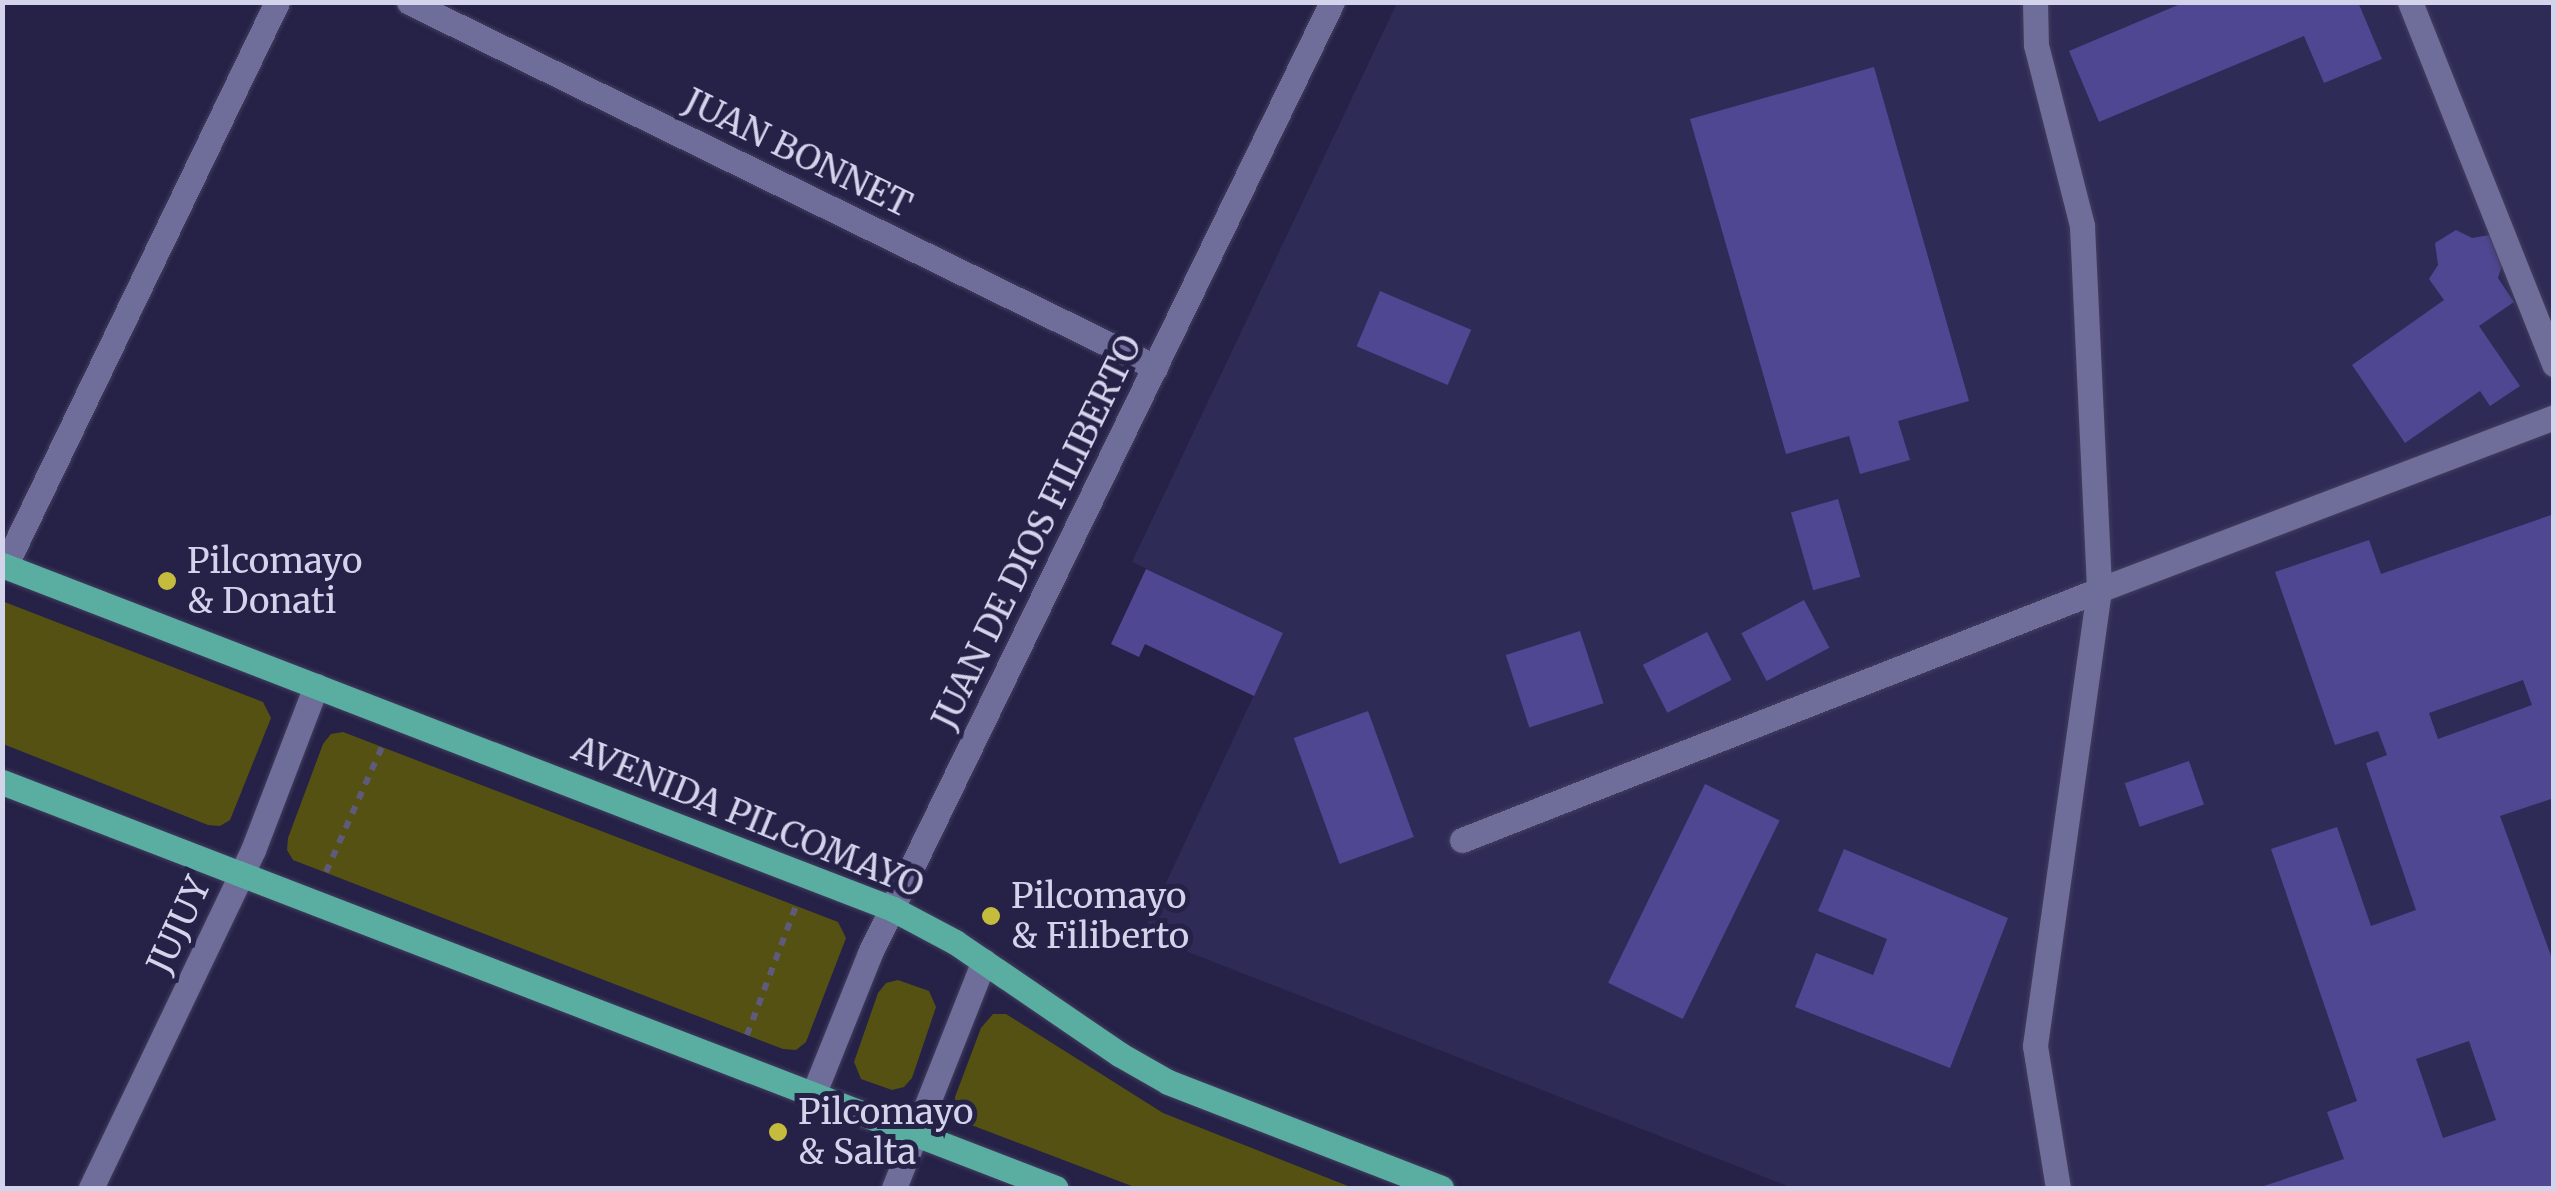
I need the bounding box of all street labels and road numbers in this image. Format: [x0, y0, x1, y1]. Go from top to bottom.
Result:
street label: JUAN BONNET [677, 80, 919, 226]
street label: JUAN DE DIOS FILIBERTO [923, 328, 1151, 736]
street label: AVENIDA PILCOMAYO [566, 727, 930, 907]
street label: JUJUY [139, 870, 219, 980]

